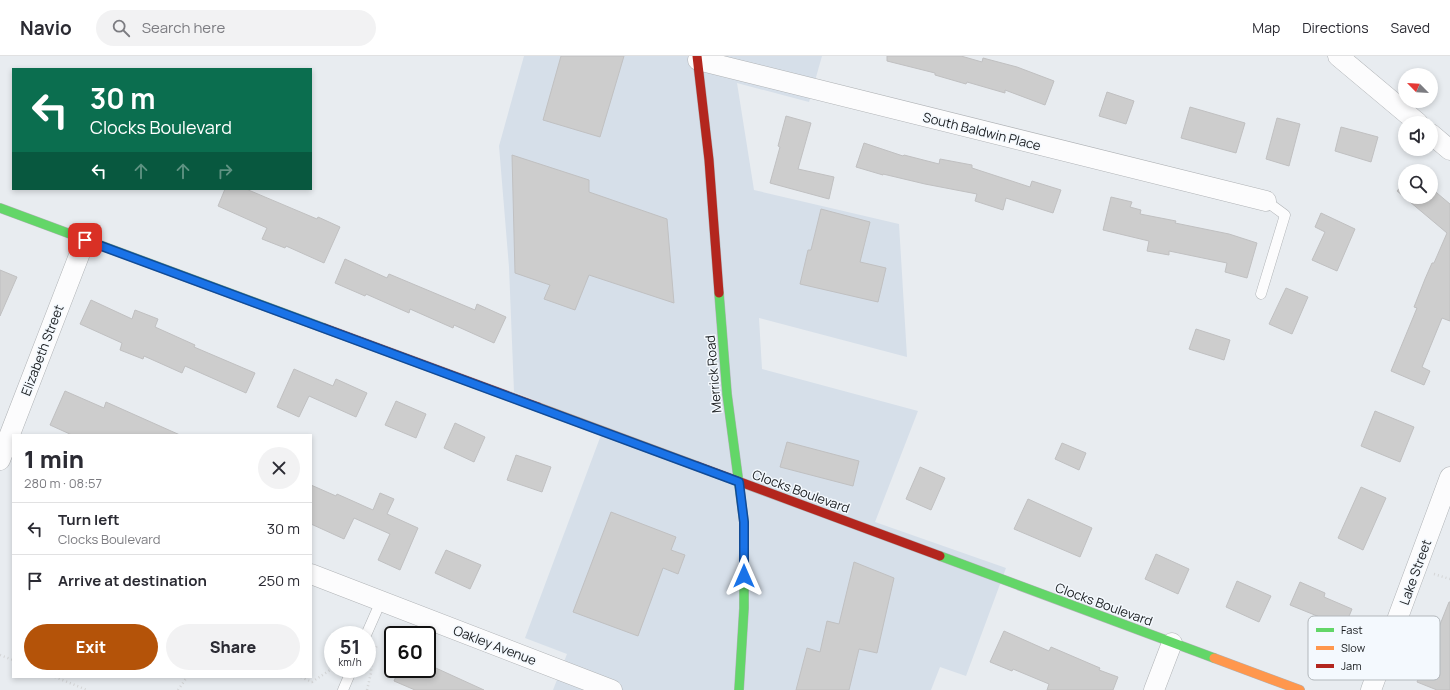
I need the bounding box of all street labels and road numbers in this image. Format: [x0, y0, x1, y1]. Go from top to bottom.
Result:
street label: South Baldwin Place [921, 108, 1043, 154]
street label: Elizabeth Street [16, 302, 68, 398]
street label: Merrick Road [701, 334, 725, 414]
street label: Clocks Boulevard [750, 465, 852, 517]
street label: Lake Street [1395, 537, 1435, 607]
street label: Clocks Boulevard [1053, 578, 1155, 630]
street label: Oakley Avenue [451, 621, 539, 669]

